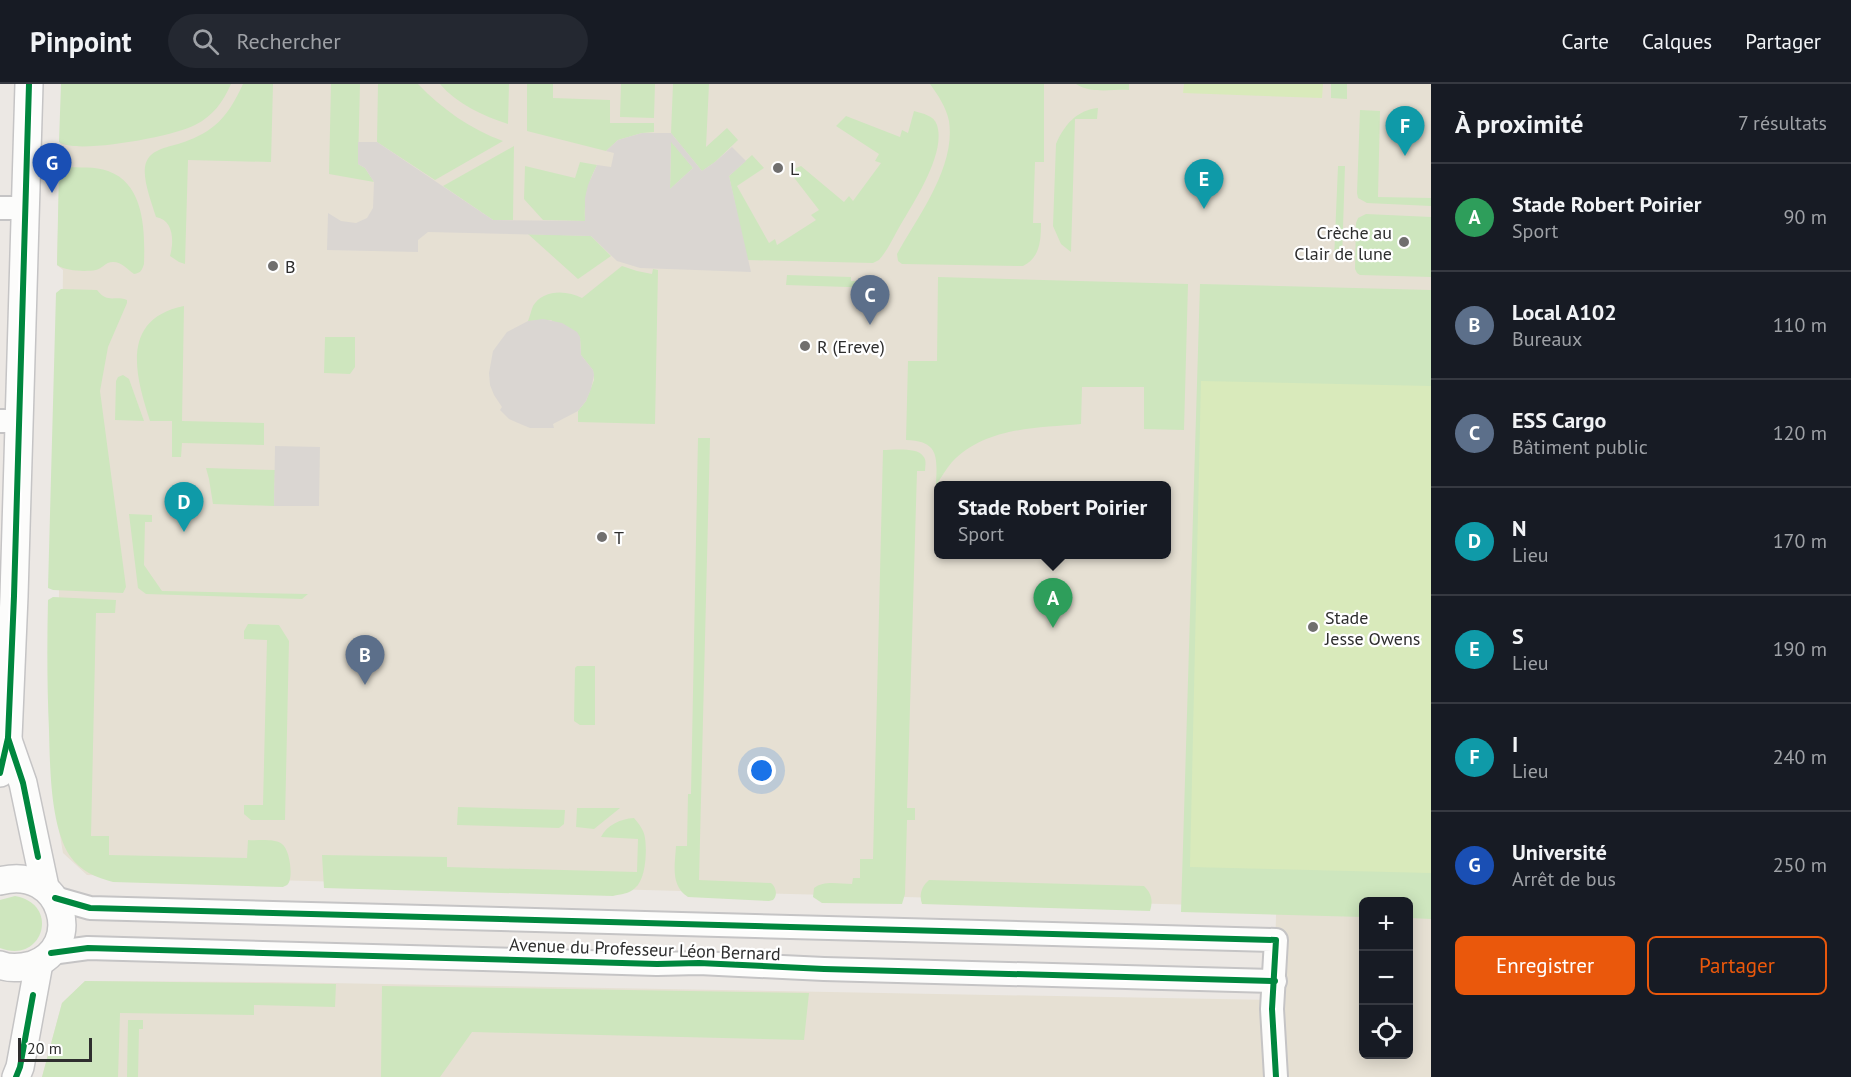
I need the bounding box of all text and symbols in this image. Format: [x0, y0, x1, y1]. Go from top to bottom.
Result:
search box [168, 14, 588, 68]
text: Pinpoint [30, 23, 132, 60]
icon: search [189, 25, 222, 58]
text: Rechercher [237, 27, 341, 55]
text: Carte [1562, 28, 1609, 55]
text: Calques [1642, 28, 1712, 55]
text: Partager [1745, 28, 1821, 55]
pin: F [1386, 106, 1424, 156]
text: À proximité [1455, 107, 1583, 140]
text: 7 résultats [1738, 110, 1827, 136]
pin: G [32, 144, 72, 193]
place label: L [790, 157, 799, 180]
pin: E [1184, 160, 1224, 209]
marker: L [771, 161, 785, 175]
text: Stade Robert Poirier [1512, 190, 1702, 218]
text: A [1468, 204, 1481, 230]
text: 90 m [1784, 204, 1827, 230]
text: Sport [1512, 218, 1558, 244]
place label: Crèche au Clair de lune [1294, 221, 1392, 265]
marker: Crèche au Clair de lune [1397, 235, 1411, 249]
place label: B [285, 255, 296, 278]
marker: B [266, 259, 280, 273]
pin: C [850, 276, 890, 325]
text: Local A102 [1512, 298, 1617, 326]
text: B [1469, 312, 1480, 338]
text: 110 m [1773, 312, 1827, 338]
text: Bureaux [1512, 326, 1582, 352]
place label: R (Ereve) [817, 335, 885, 358]
marker: R (Ereve) [798, 339, 812, 353]
text: ESS Cargo [1512, 406, 1606, 434]
text: C [1469, 420, 1480, 446]
text: 120 m [1773, 420, 1827, 446]
text: Bâtiment public [1512, 434, 1648, 460]
popup [934, 481, 1171, 559]
pin: D [164, 482, 204, 532]
text: Stade Robert Poirier [958, 493, 1147, 521]
text: N [1512, 514, 1526, 542]
text: Sport [958, 521, 1004, 547]
place label: T [614, 526, 624, 549]
text: D [1468, 528, 1481, 554]
text: 170 m [1773, 528, 1827, 554]
marker: T [595, 530, 609, 544]
text: Lieu [1512, 542, 1549, 568]
pin: A [1034, 578, 1072, 628]
place label: Stade Jesse Owens [1324, 606, 1420, 650]
marker: Stade Jesse Owens [1306, 620, 1320, 634]
text: S [1512, 622, 1524, 650]
pin: B [346, 636, 385, 685]
text: E [1469, 636, 1480, 662]
text: 190 m [1773, 636, 1827, 662]
text: Lieu [1512, 650, 1549, 676]
text: I [1512, 730, 1518, 758]
text: F [1469, 744, 1480, 770]
text: 240 m [1773, 744, 1827, 770]
your location [747, 756, 776, 785]
text: Lieu [1512, 758, 1549, 784]
text: Université [1512, 838, 1607, 866]
text: G [1468, 852, 1481, 878]
text: 250 m [1773, 852, 1827, 878]
text: Arrêt de bus [1512, 866, 1616, 892]
map controls [1359, 897, 1413, 1059]
button: + [1359, 897, 1413, 951]
street label: Avenue du Professeur Léon Bernard [509, 933, 781, 965]
button: Enregistrer [1455, 936, 1635, 995]
button: Partager [1647, 936, 1827, 995]
button: − [1359, 951, 1413, 1005]
button: locate [1359, 1005, 1413, 1059]
scale bar [18, 1035, 92, 1062]
text: 20 m [27, 1038, 62, 1058]

